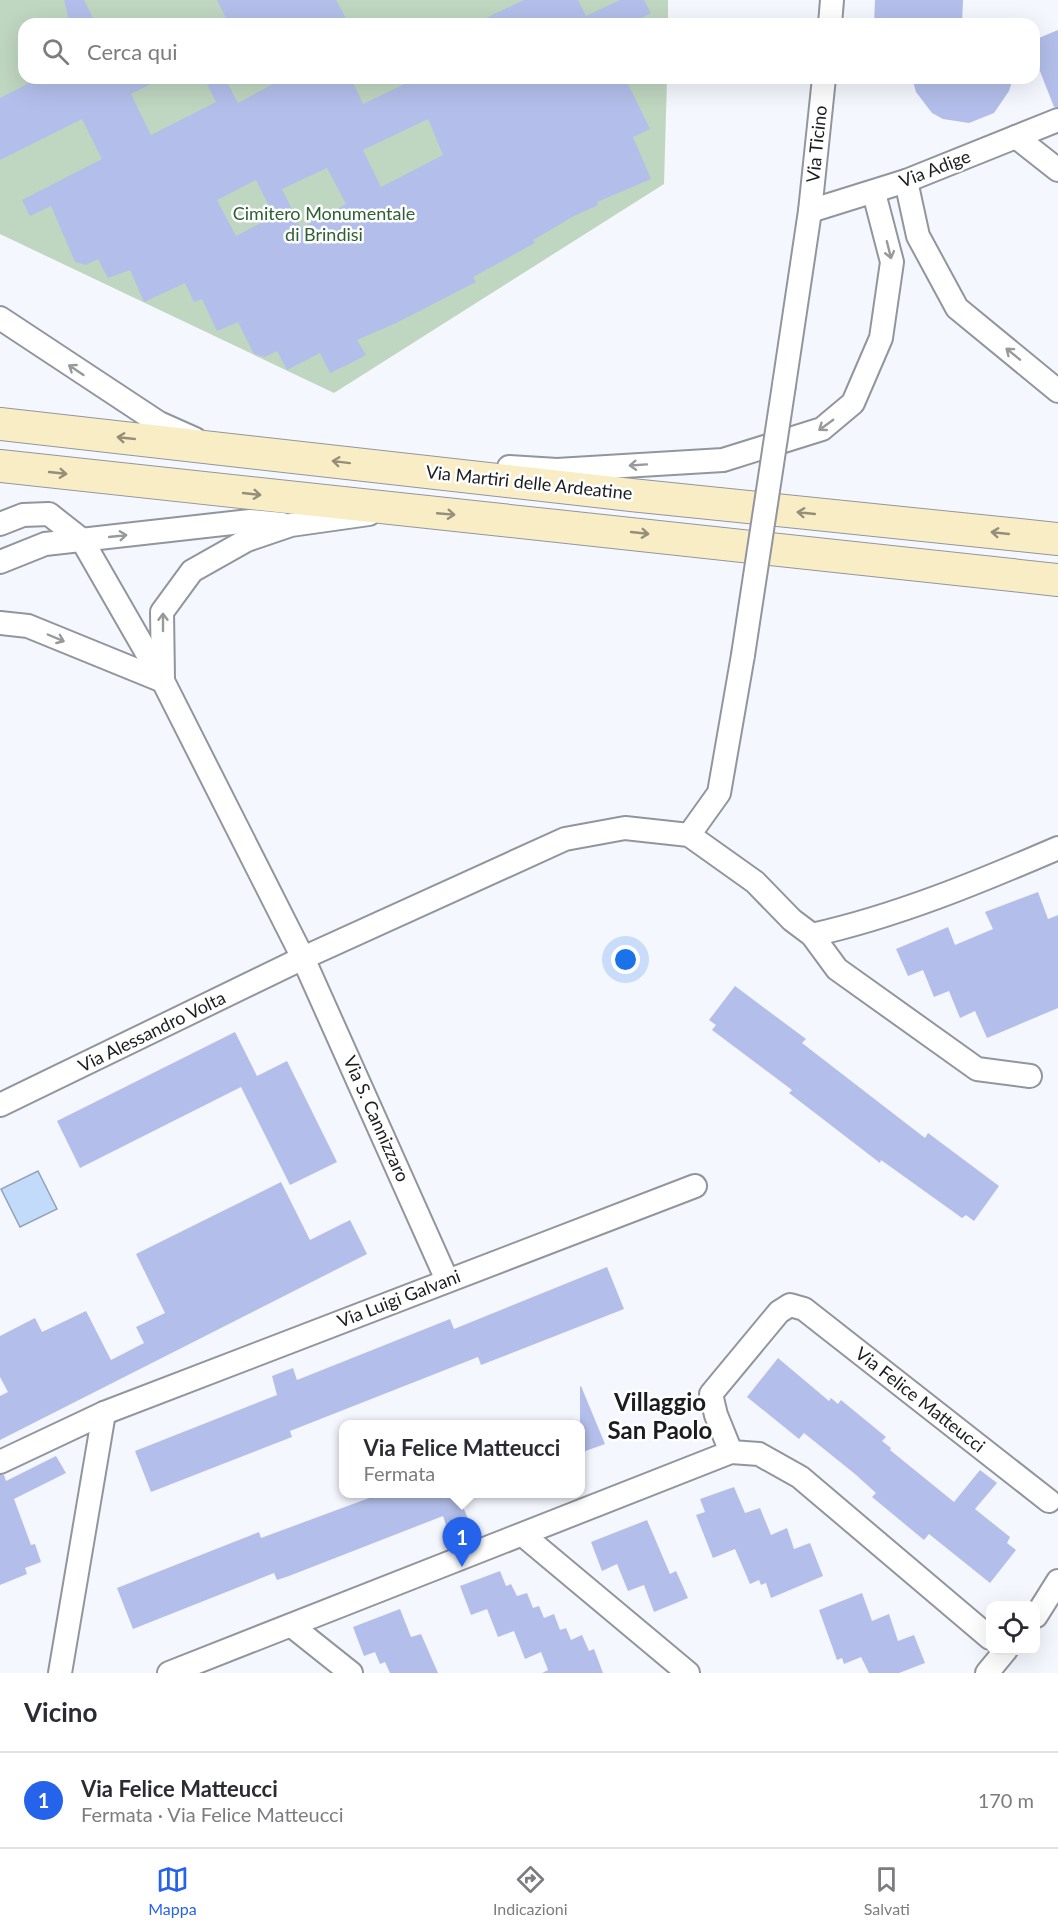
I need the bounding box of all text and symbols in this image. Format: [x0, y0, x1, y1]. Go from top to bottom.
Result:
search box [18, 18, 1040, 84]
icon: search [39, 35, 72, 68]
text: Cerca qui [87, 38, 178, 65]
street label: Via Ticino [801, 104, 831, 184]
street label: Via Adige [896, 144, 973, 192]
park label: Cimitero Monumentale di Brindisi [233, 202, 415, 245]
one-way arrow [883, 240, 895, 259]
one-way arrow [1005, 347, 1021, 360]
one-way arrow [68, 364, 85, 376]
one-way arrow [819, 418, 835, 431]
one-way arrow [116, 432, 136, 443]
one-way arrow [331, 457, 351, 468]
one-way arrow [628, 459, 648, 470]
street label: Via Martiri delle Ardeatine [425, 460, 633, 504]
one-way arrow [48, 467, 68, 478]
one-way arrow [242, 489, 261, 500]
one-way arrow [796, 507, 816, 518]
one-way arrow [435, 509, 455, 520]
one-way arrow [990, 527, 1010, 538]
one-way arrow [630, 528, 649, 539]
one-way arrow [107, 530, 127, 541]
one-way arrow [157, 613, 169, 633]
one-way arrow [46, 633, 65, 644]
your location [611, 945, 640, 974]
street label: Via Alessandro Volta [74, 986, 229, 1076]
street label: Via S. Cannizzaro [339, 1052, 415, 1185]
street label: Via Luigi Galvani [334, 1264, 463, 1332]
street label: Via Felice Matteucci [851, 1342, 990, 1457]
district label: Villaggio San Paolo [608, 1387, 712, 1444]
popup [339, 1420, 585, 1498]
text: Via Felice Matteucci [364, 1434, 560, 1461]
text: Fermata [364, 1461, 435, 1485]
pin: 1 [442, 1518, 482, 1567]
map controls [986, 1601, 1040, 1655]
button: locate [986, 1601, 1040, 1655]
text: Vicino [24, 1696, 97, 1728]
text: Via Felice Matteucci [81, 1775, 278, 1802]
text: 1 [38, 1788, 49, 1812]
text: 170 m [978, 1788, 1034, 1812]
text: Fermata · Via Felice Matteucci [81, 1802, 343, 1826]
tab: Mappa [148, 1863, 197, 1918]
tab: Indicazioni [493, 1863, 567, 1918]
tab: Salvati [864, 1863, 910, 1918]

